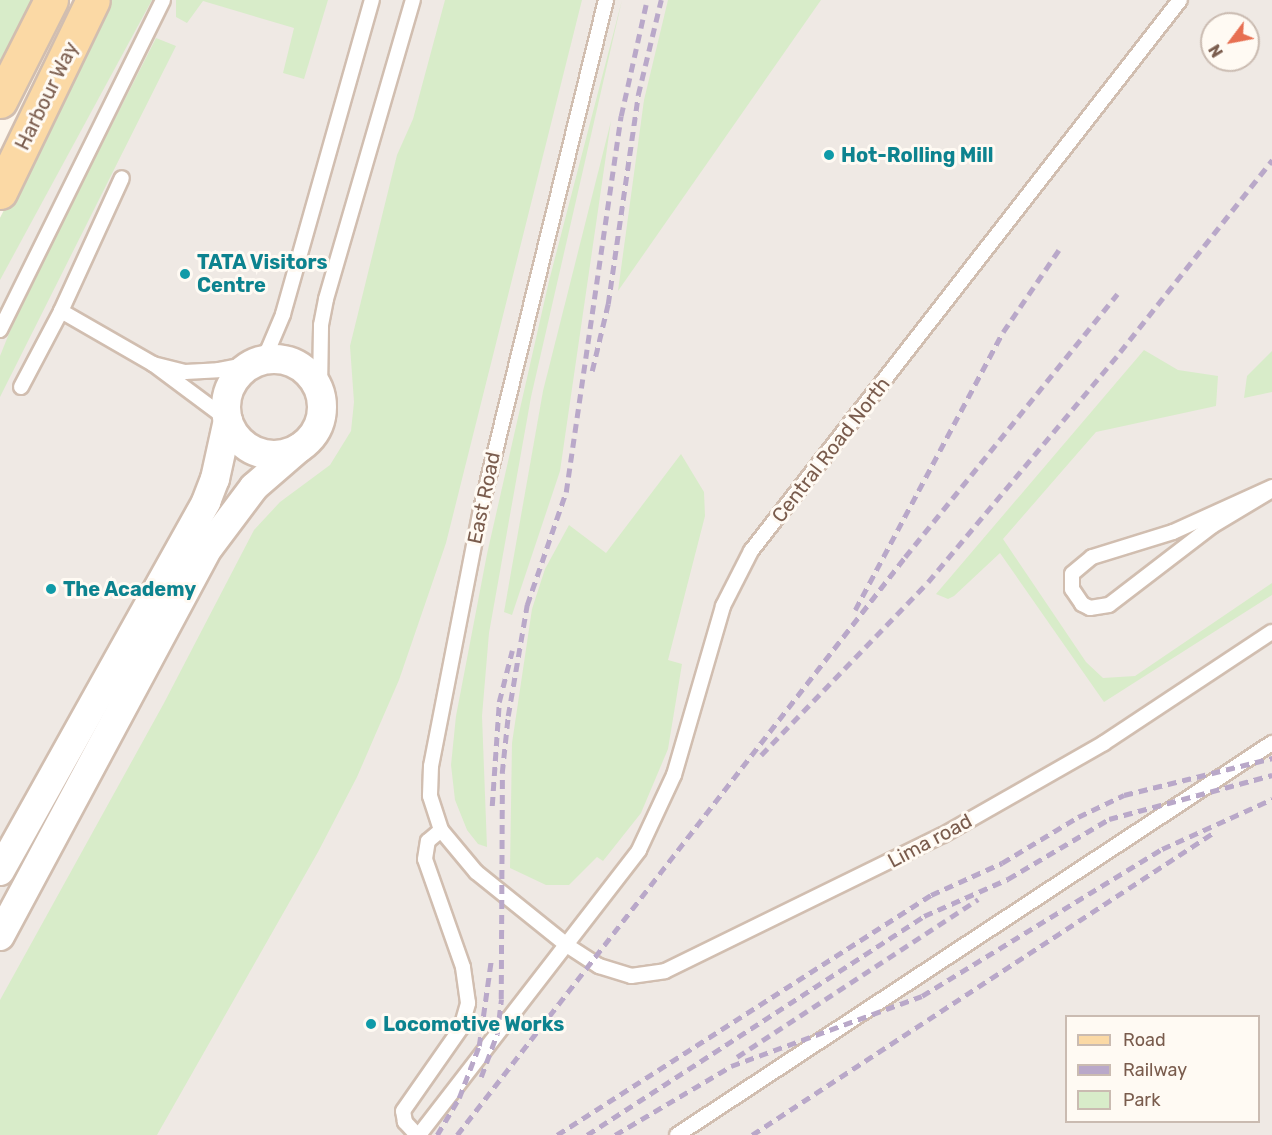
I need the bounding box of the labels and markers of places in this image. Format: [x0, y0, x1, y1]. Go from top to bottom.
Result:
place label: Hot-Rolling Mill [841, 143, 993, 167]
marker: Hot-Rolling Mill [822, 148, 836, 162]
place label: TATA Visitors Centre [197, 250, 329, 297]
marker: TATA Visitors Centre [178, 267, 192, 281]
place label: The Academy [63, 577, 197, 601]
marker: The Academy [44, 582, 58, 596]
place label: Locomotive Works [383, 1012, 564, 1036]
marker: Locomotive Works [364, 1017, 378, 1031]

